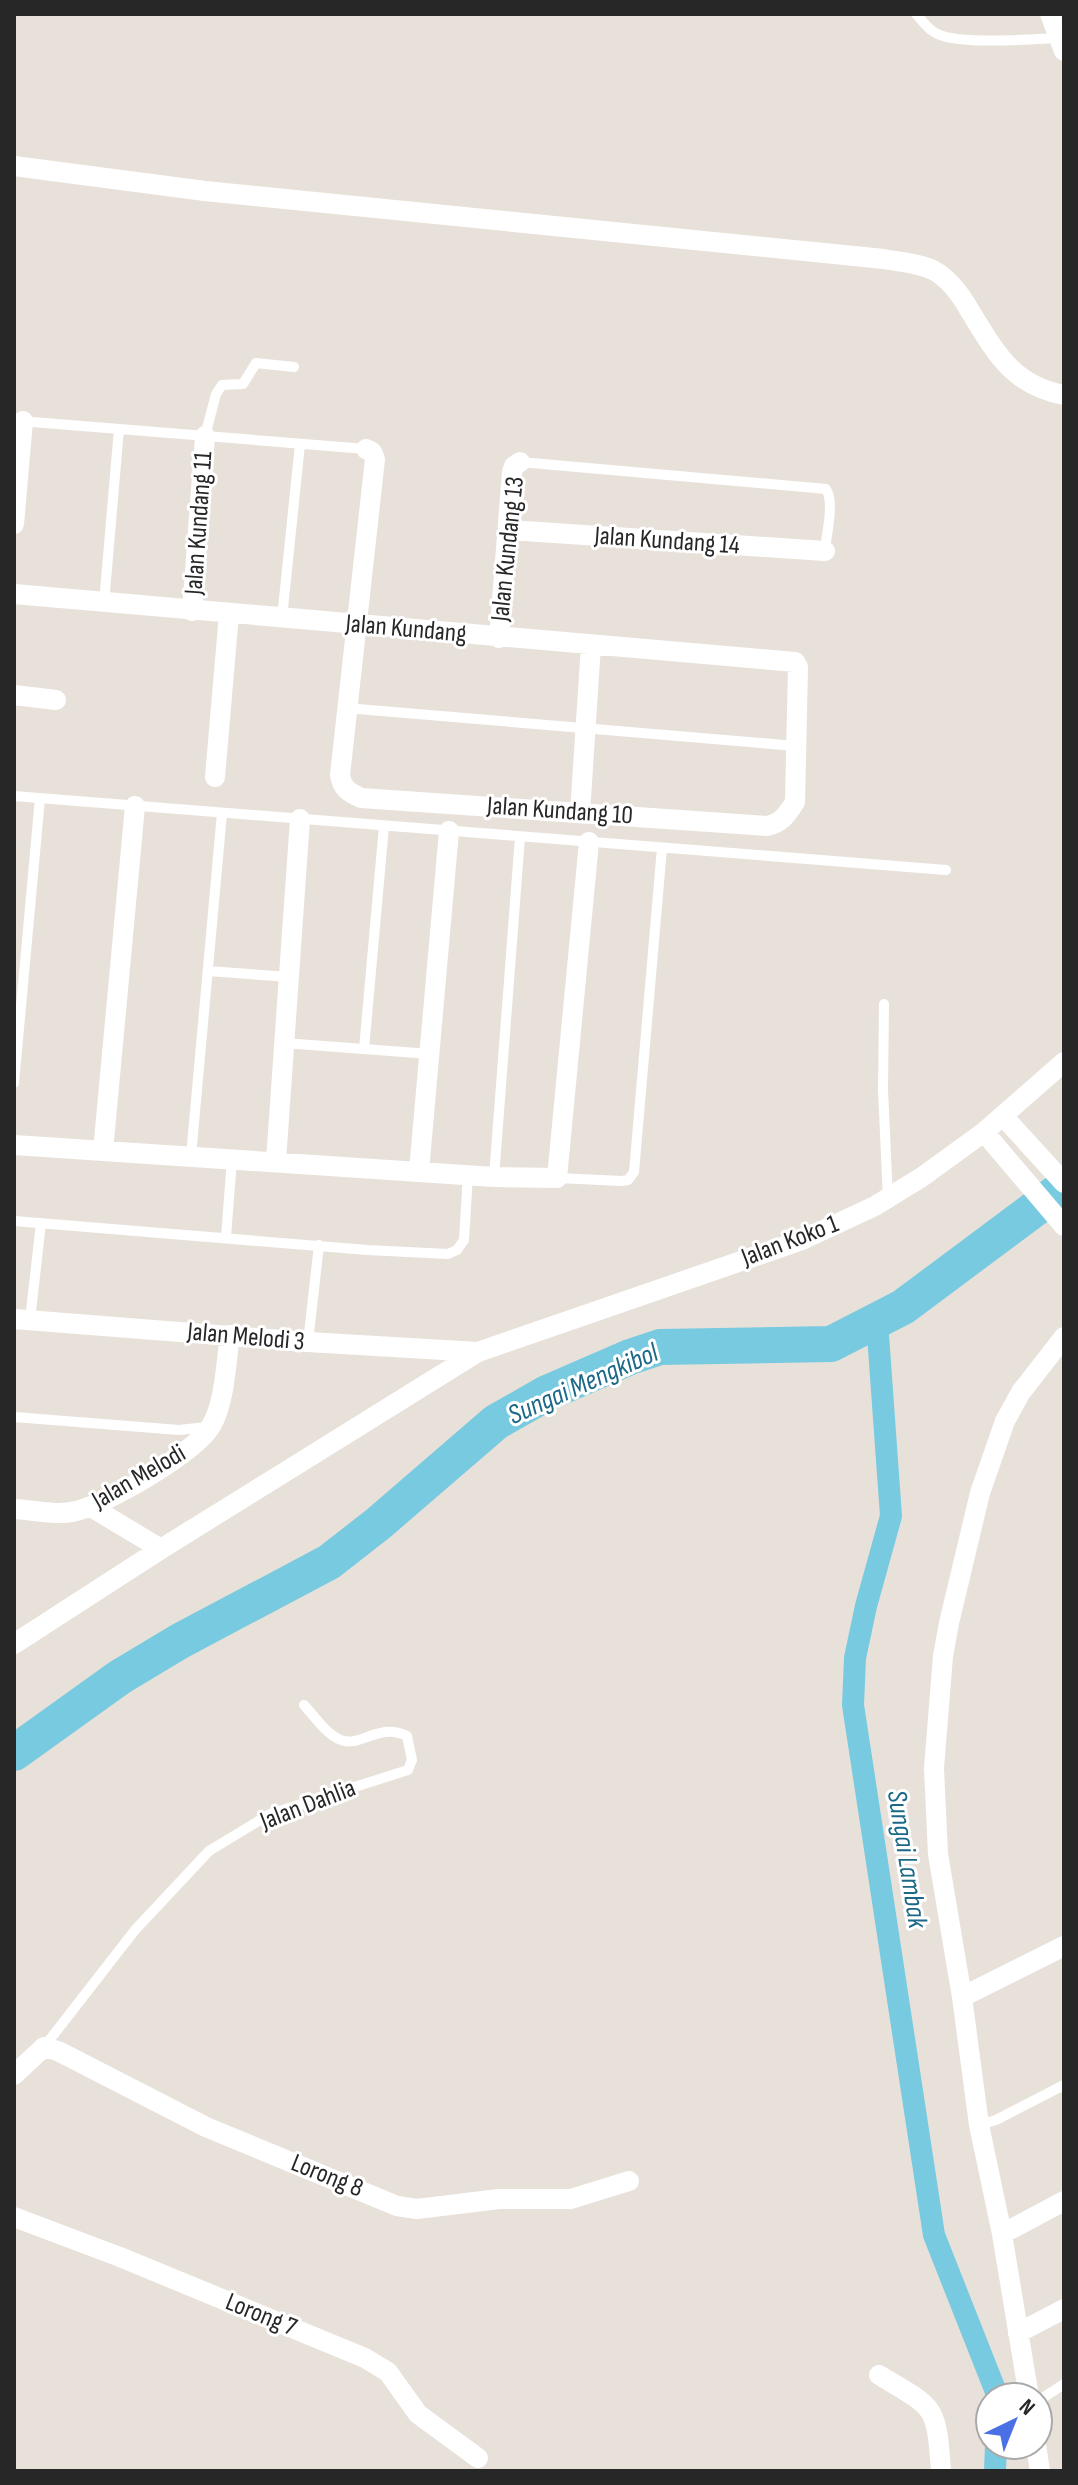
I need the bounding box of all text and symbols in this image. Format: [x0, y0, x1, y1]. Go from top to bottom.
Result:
street label: Jalan Kundang 11 [178, 450, 219, 597]
street label: Jalan Kundang 13 [485, 475, 531, 624]
street label: Jalan Kundang 14 [592, 520, 741, 562]
street label: Jalan Kundang [343, 608, 468, 650]
street label: Jalan Kundang 10 [485, 790, 634, 832]
street label: Jalan Koko 1 [736, 1208, 843, 1274]
street label: Jalan Melodi 3 [185, 1316, 306, 1358]
water label: Sungai Mengkibol [503, 1336, 664, 1432]
street label: Jalan Melodi [86, 1438, 191, 1517]
street label: Jalan Dahlia [255, 1773, 360, 1838]
water label: Sungai Lambak [880, 1788, 934, 1932]
street label: Lorong 8 [286, 2148, 368, 2204]
street label: Lorong 7 [221, 2287, 302, 2343]
north arrow [974, 2381, 1054, 2461]
text: N [1013, 2394, 1040, 2421]

